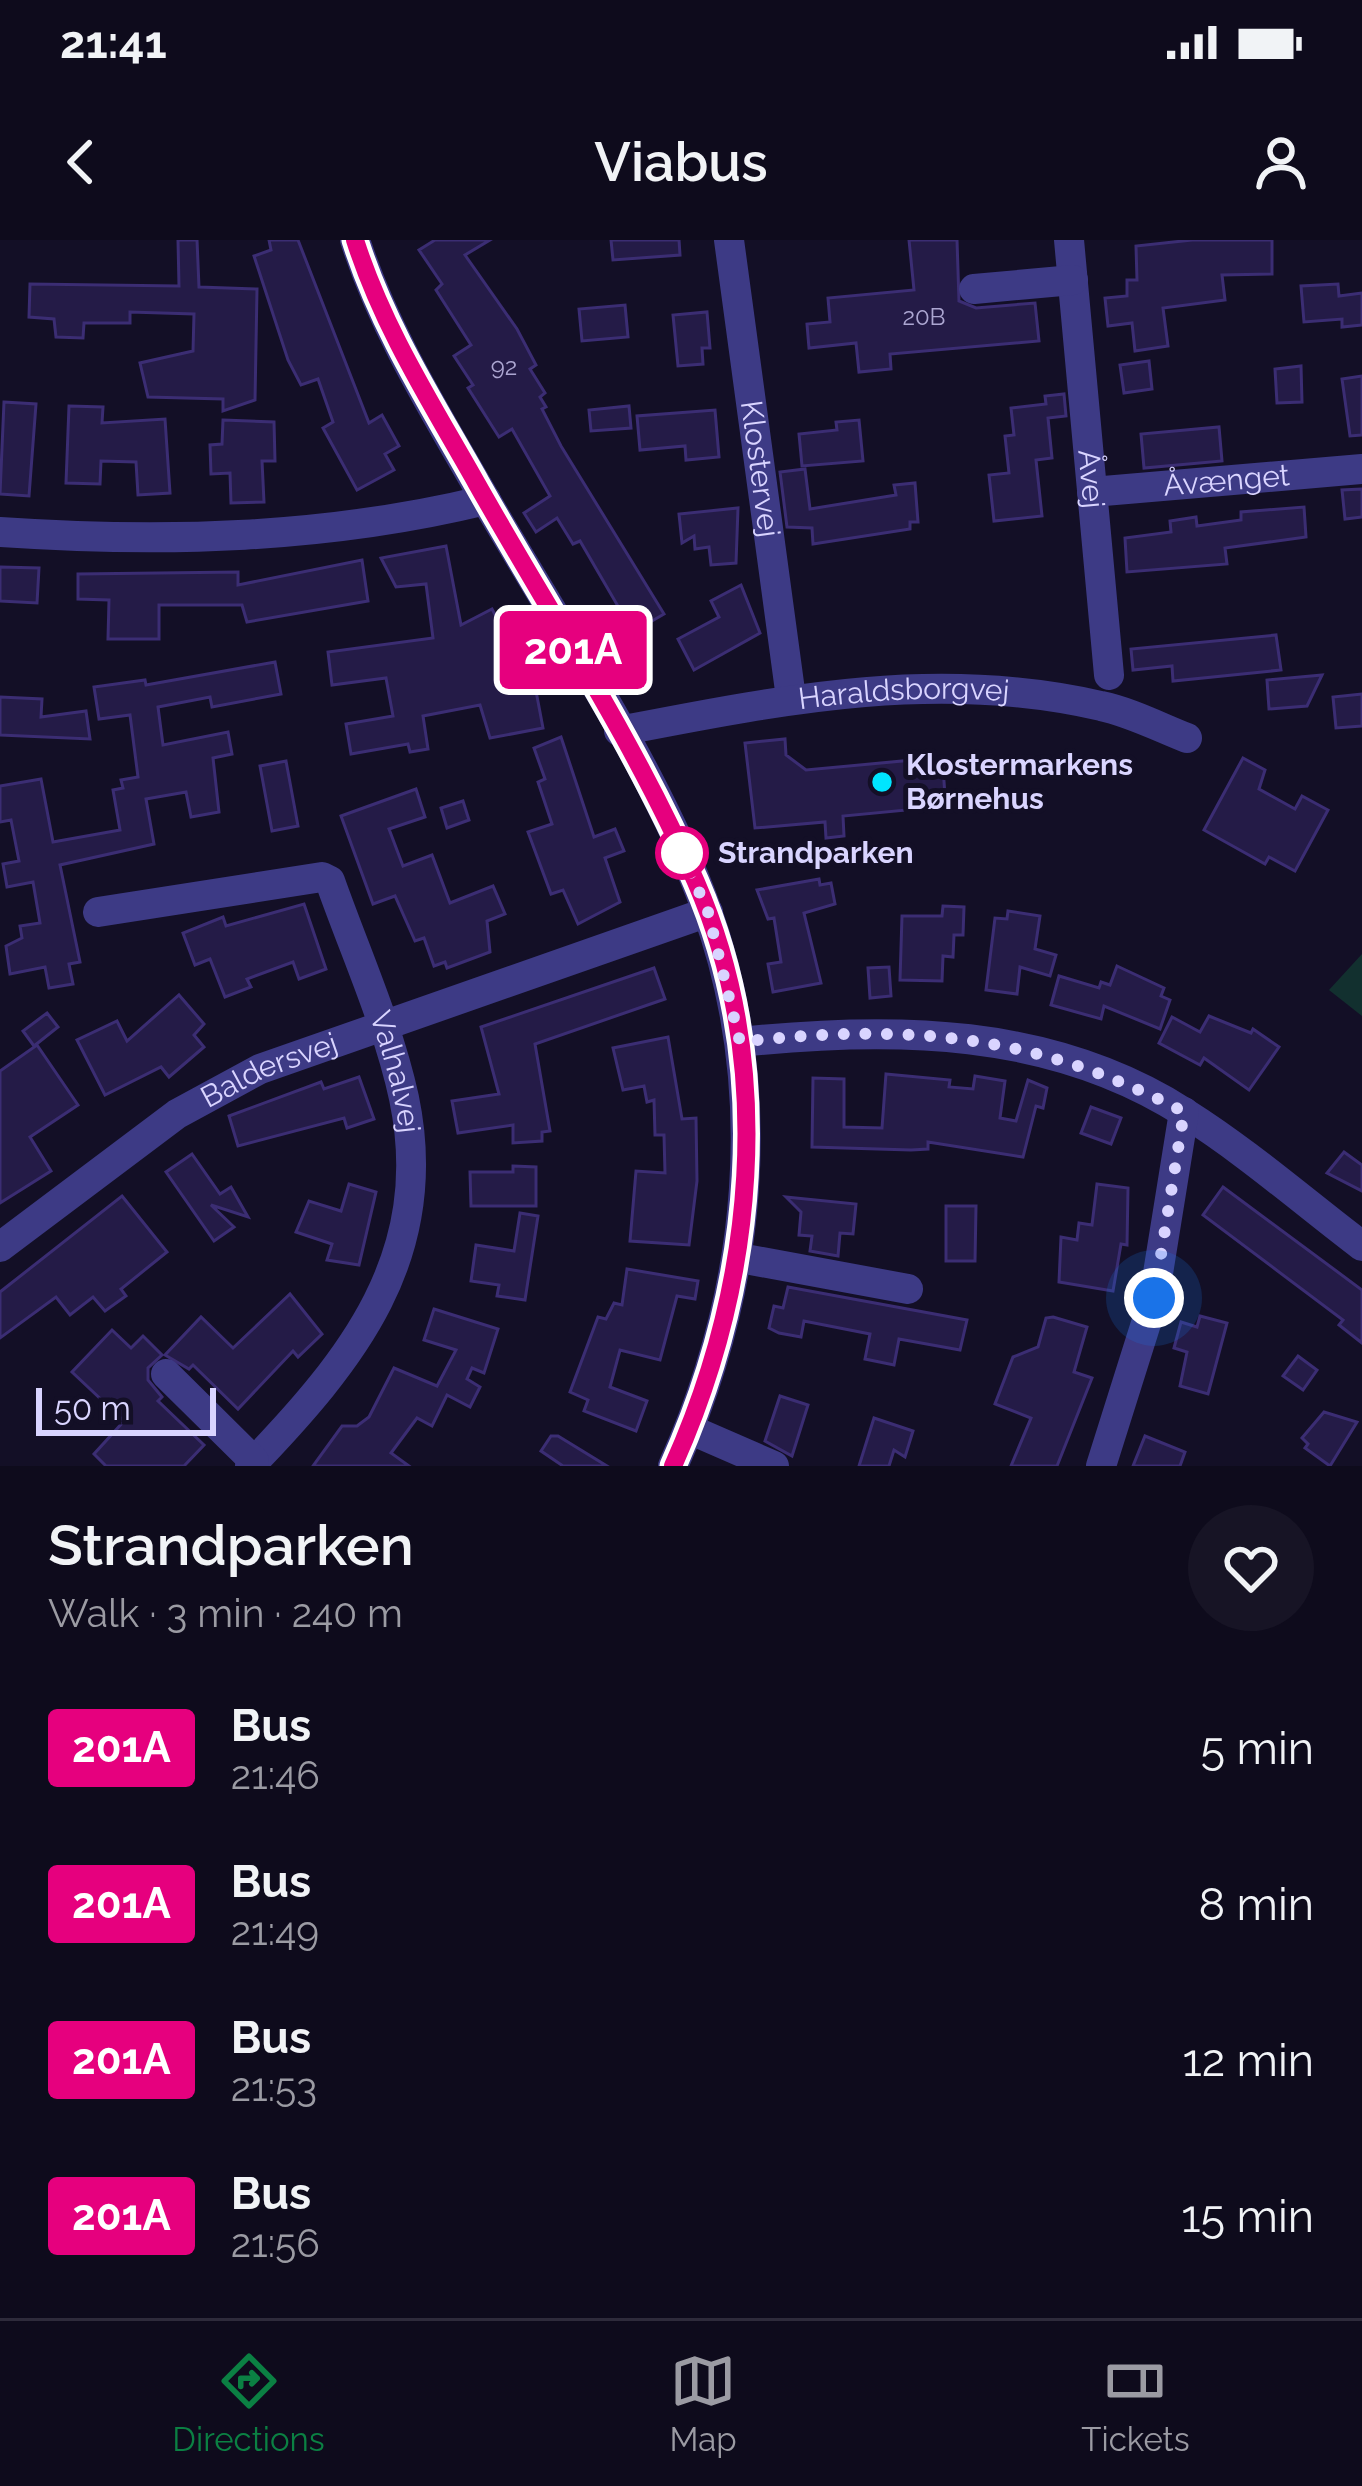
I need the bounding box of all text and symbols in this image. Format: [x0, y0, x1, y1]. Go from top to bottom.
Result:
text: 21:41 [60, 16, 167, 69]
icon: back [48, 129, 114, 195]
icon: person [1248, 129, 1314, 195]
text: Viabus [594, 130, 768, 194]
house number: 20B [902, 302, 946, 331]
house number: 92 [491, 352, 517, 381]
street label: Klostervej [734, 398, 787, 539]
street label: Åvej [1071, 448, 1112, 510]
street label: Åvænget [1162, 457, 1291, 503]
line badge: 201A [489, 611, 657, 689]
text: 201A [524, 625, 622, 674]
street label: Haraldsborgvej [796, 671, 1011, 716]
place label: Klostermarkens Børnehus [906, 747, 1133, 816]
marker: Klostermarkens Børnehus [869, 769, 895, 795]
marker: Strandparken [657, 828, 707, 878]
place label: Strandparken [718, 835, 914, 870]
street label: Valhalvej [363, 1006, 427, 1135]
street label: Baldersvej [195, 1025, 342, 1115]
your location [1124, 1268, 1184, 1328]
scale bar [36, 1382, 216, 1435]
text: 50 m [54, 1389, 131, 1428]
button: heart [1188, 1505, 1314, 1631]
text: Strandparken [48, 1511, 414, 1578]
text: Walk · 3 min · 240 m [48, 1590, 403, 1636]
text: Bus [231, 1699, 311, 1752]
text: 5 min [1201, 1722, 1314, 1775]
text: 201A [72, 1723, 171, 1772]
text: 21:46 [231, 1752, 320, 1798]
text: Bus [231, 1855, 311, 1908]
text: 8 min [1198, 1878, 1314, 1931]
text: 201A [72, 1879, 171, 1928]
text: 21:49 [231, 1908, 319, 1954]
text: Bus [231, 2011, 311, 2064]
text: 12 min [1182, 2034, 1314, 2087]
text: 201A [72, 2035, 171, 2084]
text: 21:53 [231, 2064, 317, 2110]
text: Bus [231, 2167, 311, 2220]
text: 15 min [1181, 2190, 1314, 2243]
text: 201A [72, 2191, 171, 2240]
text: 21:56 [231, 2220, 320, 2266]
tab: Directions [172, 2348, 325, 2459]
tab: Map [669, 2348, 737, 2459]
tab: Tickets [1081, 2348, 1190, 2459]

